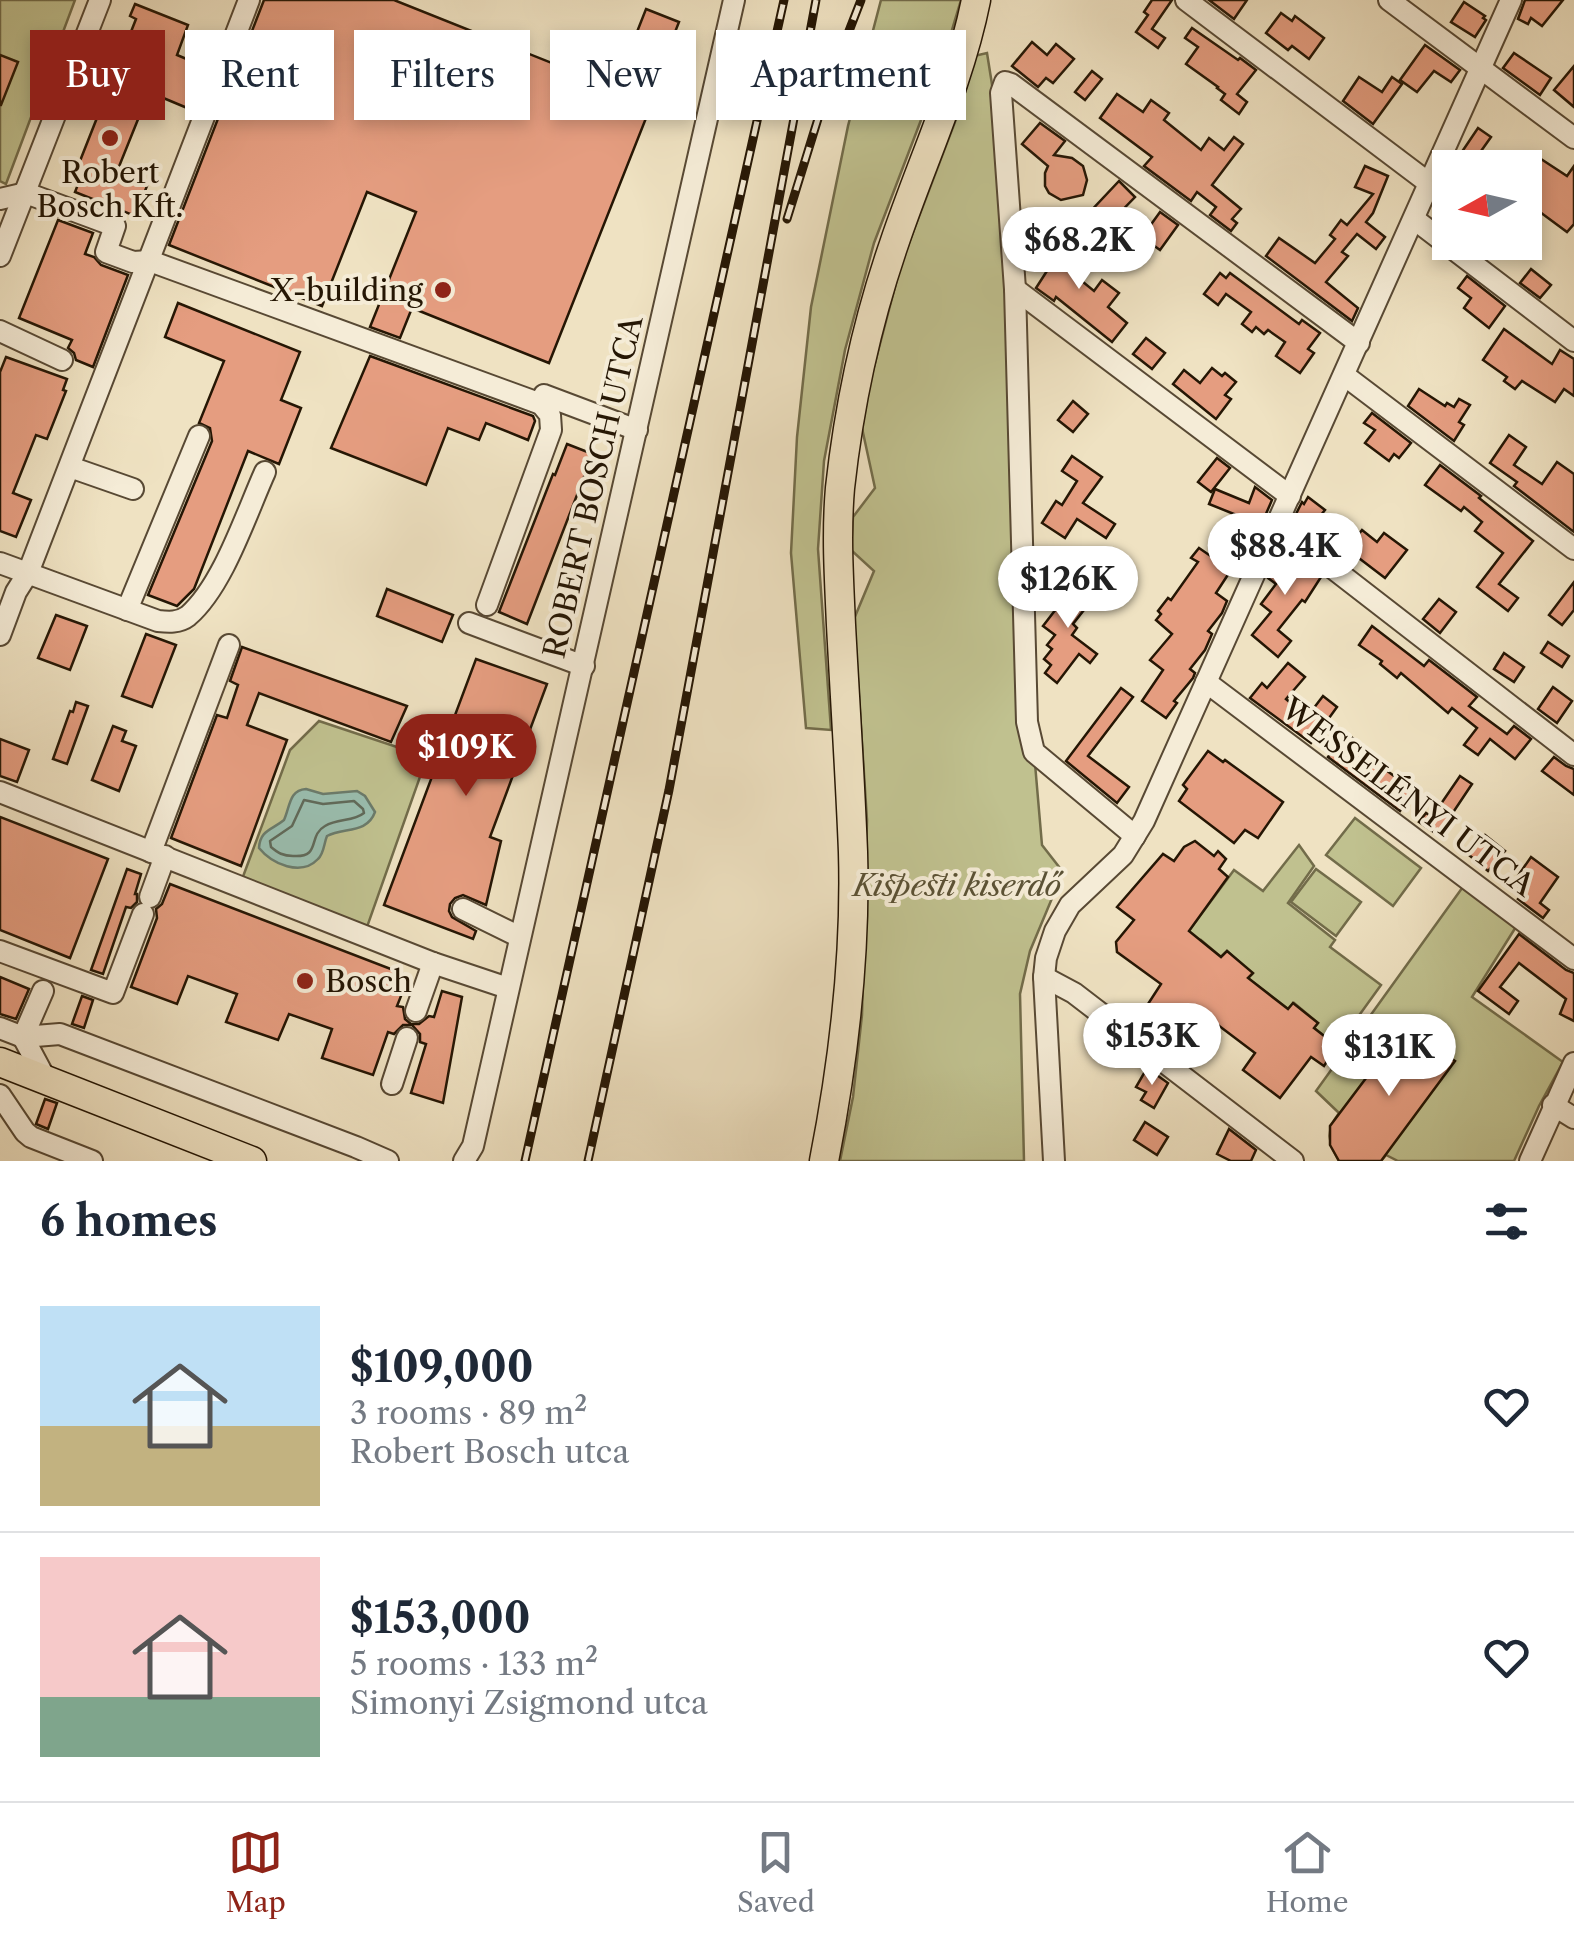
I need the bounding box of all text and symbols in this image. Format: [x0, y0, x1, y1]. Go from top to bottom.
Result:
chip: Buy [30, 30, 165, 120]
chip: Rent [185, 30, 334, 120]
chip: Filters [354, 30, 530, 120]
chip: New [550, 30, 696, 120]
chip: Apartment [716, 30, 966, 120]
marker: Robert Bosch Kft. [99, 127, 121, 149]
north arrow [1432, 150, 1542, 260]
map controls [1432, 150, 1542, 260]
place label: Robert Bosch Kft. [37, 154, 183, 225]
pin: $68.2K [998, 207, 1160, 292]
text: $68.2K [1024, 220, 1134, 259]
place label: X-building [269, 272, 423, 309]
marker: X-building [432, 279, 454, 301]
street label: ROBERT BOSCH UTCA [536, 311, 651, 662]
pin: $88.4K [1204, 513, 1366, 598]
text: $88.4K [1230, 526, 1340, 565]
pin: $126K [998, 546, 1138, 631]
text: $126K [1020, 559, 1116, 598]
street label: WESSELÉNYI UTCA [1274, 689, 1542, 905]
pin: $109K [396, 714, 536, 799]
text: $109K [417, 727, 515, 766]
park label: Kispesti kiserdő [851, 867, 1065, 904]
place label: Bosch [325, 963, 412, 1000]
marker: Bosch [294, 970, 316, 992]
pin: $153K [1082, 1003, 1222, 1088]
pin: $131K [1319, 1014, 1459, 1099]
text: $153K [1105, 1016, 1199, 1055]
text: $131K [1344, 1027, 1434, 1066]
icon: filters [1479, 1194, 1534, 1249]
text: 6 homes [40, 1195, 218, 1247]
text: $109,000 [350, 1341, 533, 1393]
icon: home [120, 1346, 240, 1466]
icon: heart [1479, 1379, 1534, 1434]
text: 3 rooms · 89 m² [350, 1393, 587, 1432]
text: Robert Bosch utca [350, 1432, 629, 1471]
text: $153,000 [350, 1592, 531, 1644]
icon: home [120, 1597, 240, 1717]
icon: heart [1479, 1630, 1534, 1685]
text: 5 rooms · 133 m² [350, 1644, 598, 1683]
text: Simonyi Zsigmond utca [350, 1683, 708, 1722]
tab: Map [226, 1825, 286, 1919]
tab: Saved [737, 1825, 815, 1919]
tab: Home [1266, 1825, 1348, 1919]

